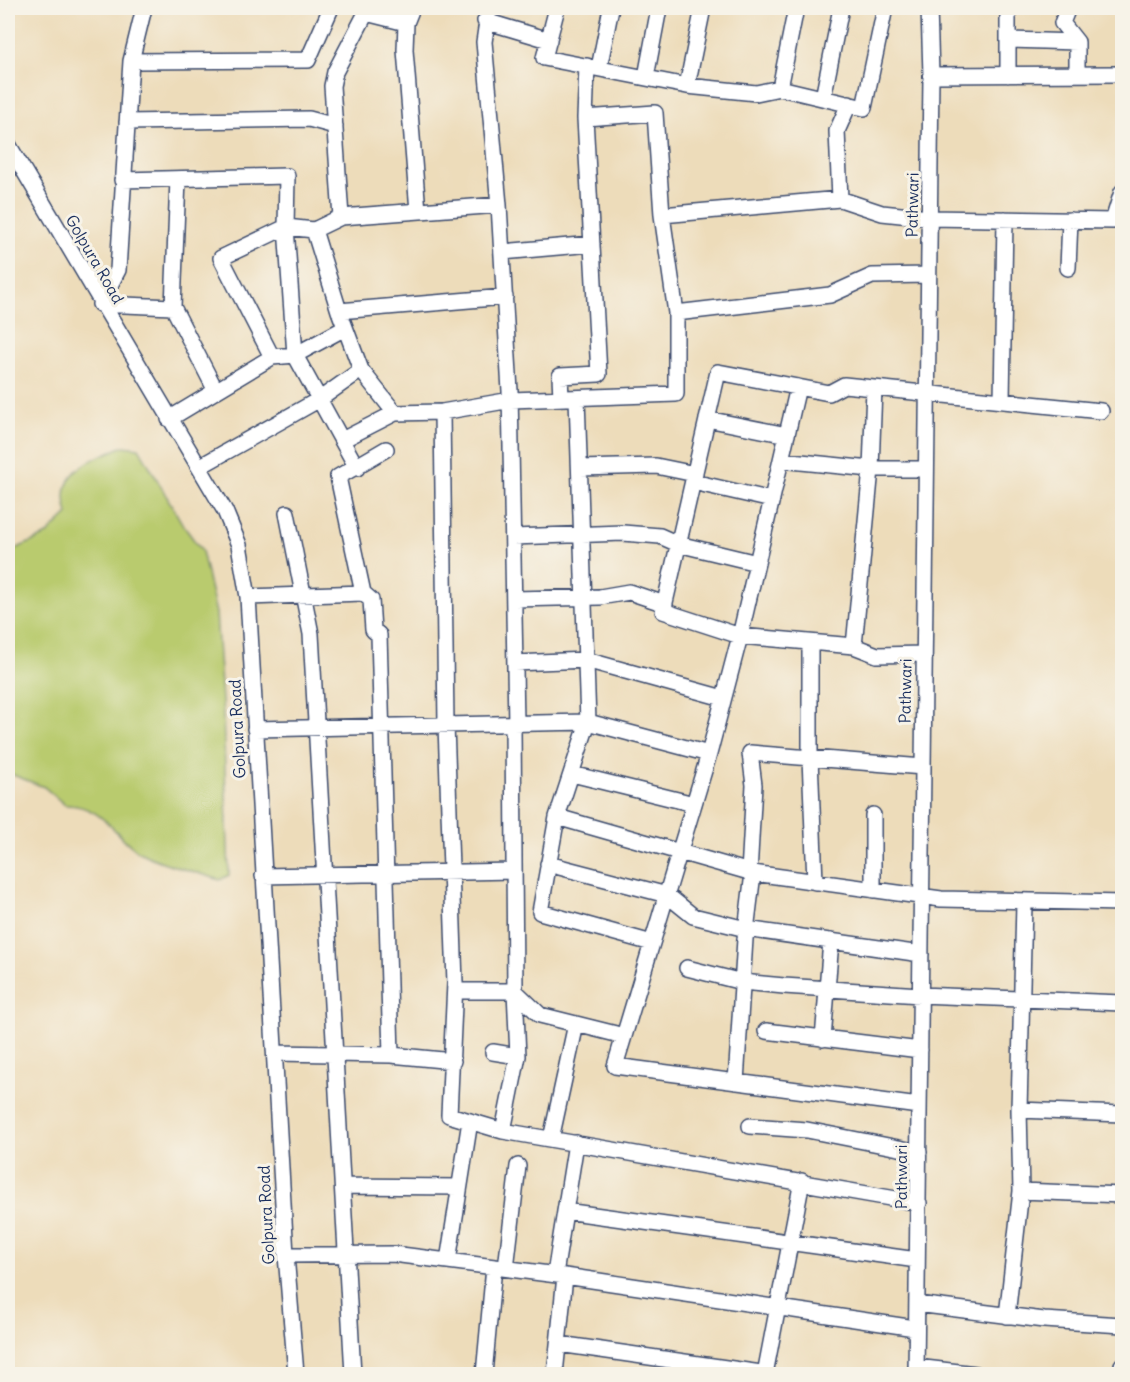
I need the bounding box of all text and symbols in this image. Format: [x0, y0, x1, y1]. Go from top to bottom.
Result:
street label: Pathwari [901, 172, 923, 238]
street label: Golpura Road [61, 211, 129, 307]
street label: Pathwari [894, 658, 916, 724]
street label: Golpura Road [224, 679, 250, 779]
street label: Pathwari [891, 1145, 911, 1209]
street label: Golpura Road [253, 1165, 279, 1265]

